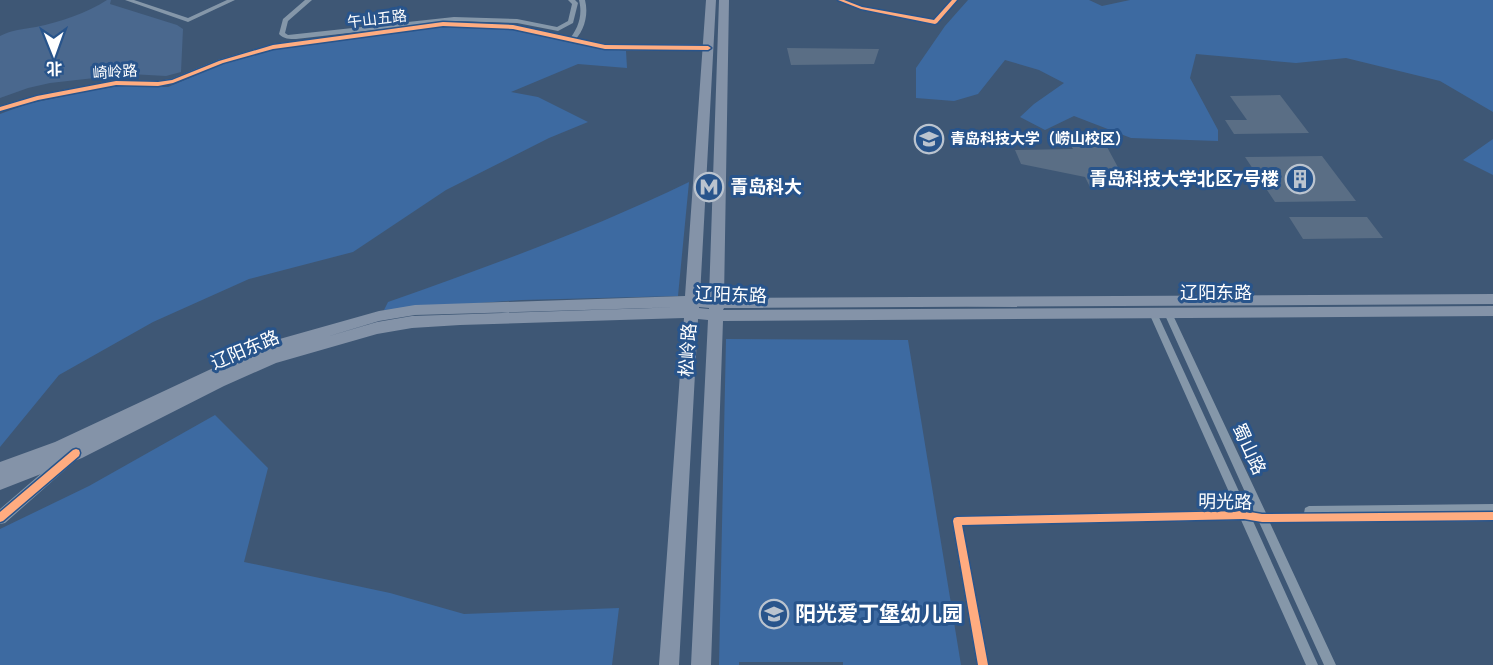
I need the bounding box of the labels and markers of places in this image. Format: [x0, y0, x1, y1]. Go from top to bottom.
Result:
school or university icon: 青岛科技大学（崂山校区） [913, 123, 945, 155]
place label: 青岛科技大学（崂山校区） [950, 130, 1130, 148]
building icon: 青岛科技大学北区7号楼 [1284, 163, 1316, 195]
place label: 青岛科技大学北区7号楼 [1089, 168, 1279, 189]
metro station icon: 青岛科大 [693, 171, 725, 203]
place label: 青岛科大 [730, 176, 802, 197]
school or university icon: 阳光爱丁堡幼儿园 [758, 598, 790, 630]
place label: 阳光爱丁堡幼儿园 [795, 601, 963, 626]

